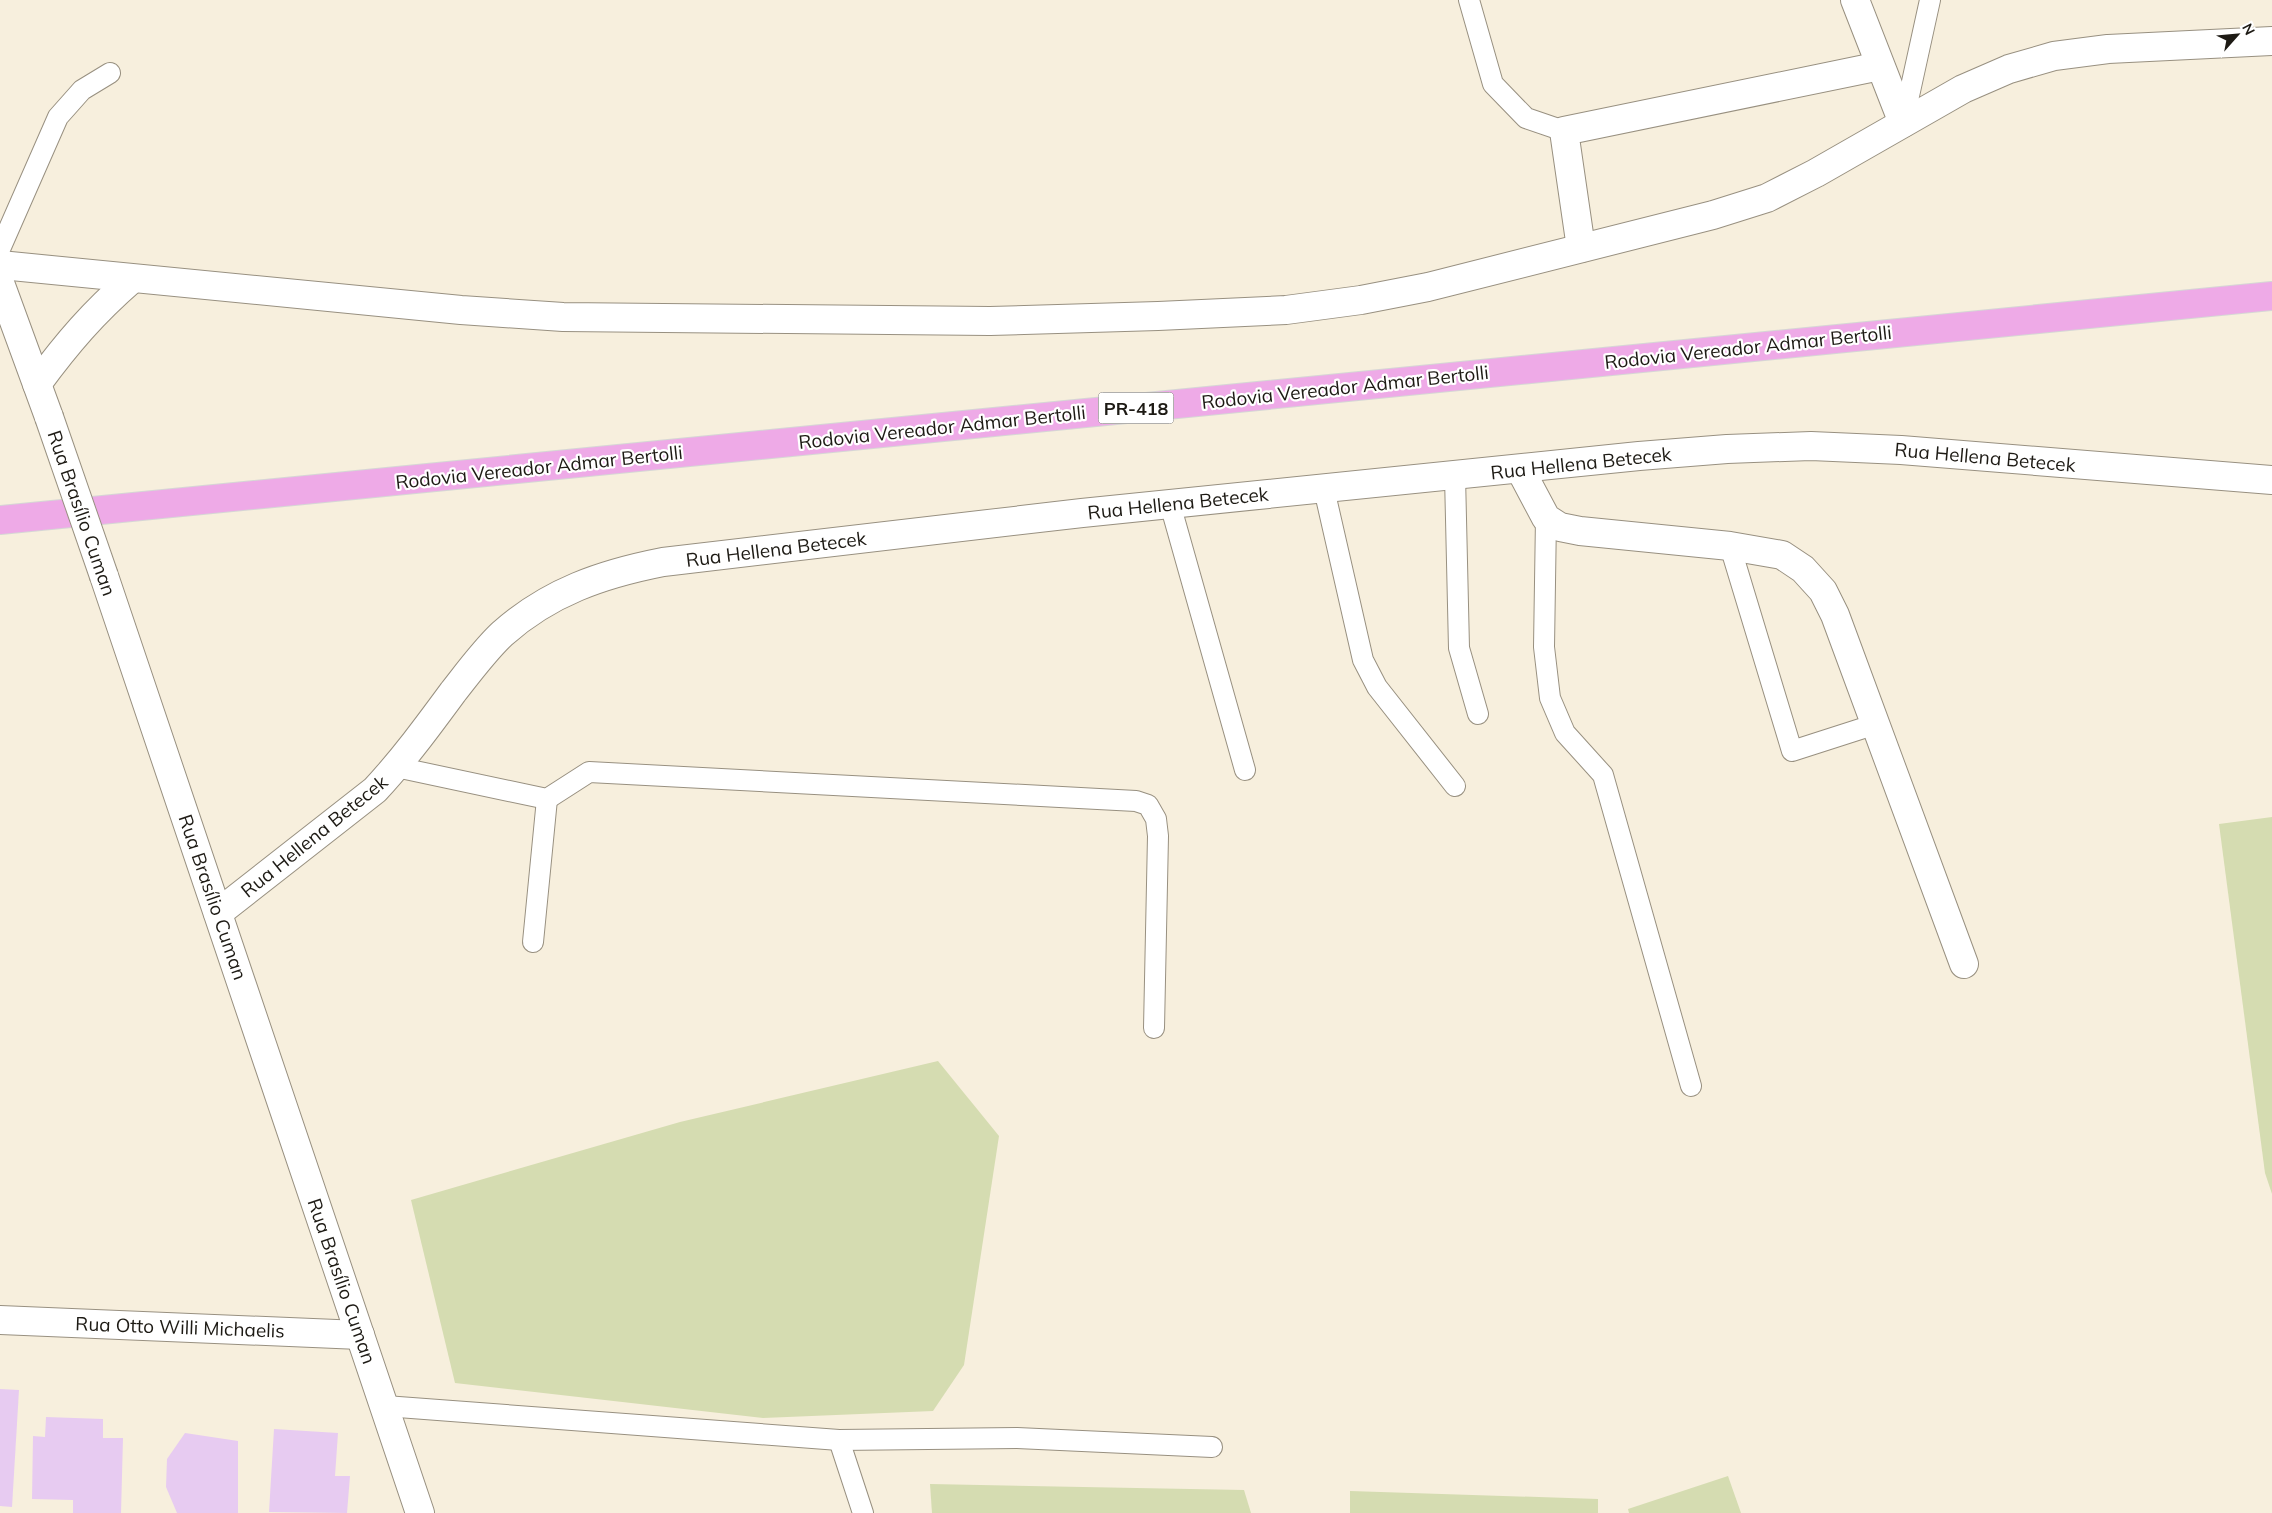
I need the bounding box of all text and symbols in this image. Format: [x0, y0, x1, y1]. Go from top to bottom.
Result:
north arrow [2212, 10, 2262, 60]
text: N [2238, 20, 2259, 38]
street label: Rodovia Vereador Admar Bertolli [1603, 320, 1893, 374]
street label: Rodovia Vereador Admar Bertolli [1200, 360, 1490, 414]
road number: PR-418 [1098, 392, 1174, 423]
street label: Rodovia Vereador Admar Bertolli [797, 400, 1087, 454]
street label: Rua Brasílio Cuman [42, 427, 122, 599]
street label: Rua Hellena Betecek [1893, 437, 2077, 477]
street label: Rodovia Vereador Admar Bertolli [394, 440, 684, 494]
street label: Rua Hellena Betecek [1489, 442, 1673, 484]
street label: Rua Hellena Betecek [1086, 482, 1270, 524]
street label: Rua Hellena Betecek [684, 526, 868, 572]
street label: Rua Hellena Betecek [236, 769, 392, 903]
street label: Rua Brasílio Cuman [173, 811, 253, 983]
street label: Rua Brasílio Cuman [302, 1195, 382, 1367]
street label: Rua Otto Willi Michaelis [75, 1311, 285, 1343]

